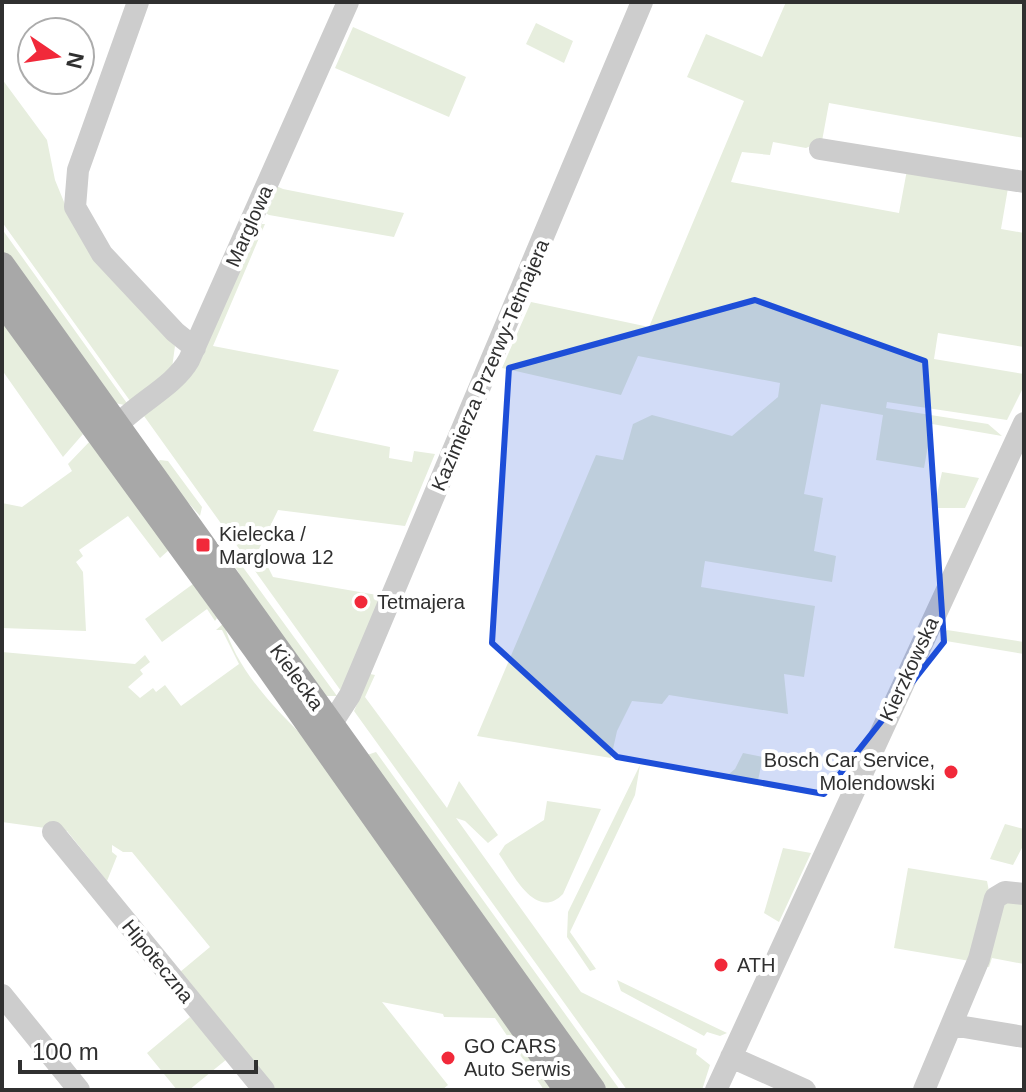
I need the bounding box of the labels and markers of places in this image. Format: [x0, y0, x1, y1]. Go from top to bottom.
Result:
place label: Kielecka / Marglowa 12 [219, 523, 334, 568]
marker: Kielecka / Marglowa 12 [194, 536, 212, 554]
place label: Tetmajera [377, 591, 466, 613]
marker: Tetmajera [352, 593, 370, 611]
place label: Bosch Car Service, Molendowski [764, 749, 935, 794]
marker: Bosch Car Service, Molendowski [942, 763, 960, 781]
place label: ATH [737, 954, 776, 976]
marker: ATH [712, 956, 730, 974]
place label: GO CARS Auto Serwis [464, 1035, 571, 1080]
marker: GO CARS Auto Serwis [439, 1049, 457, 1067]

